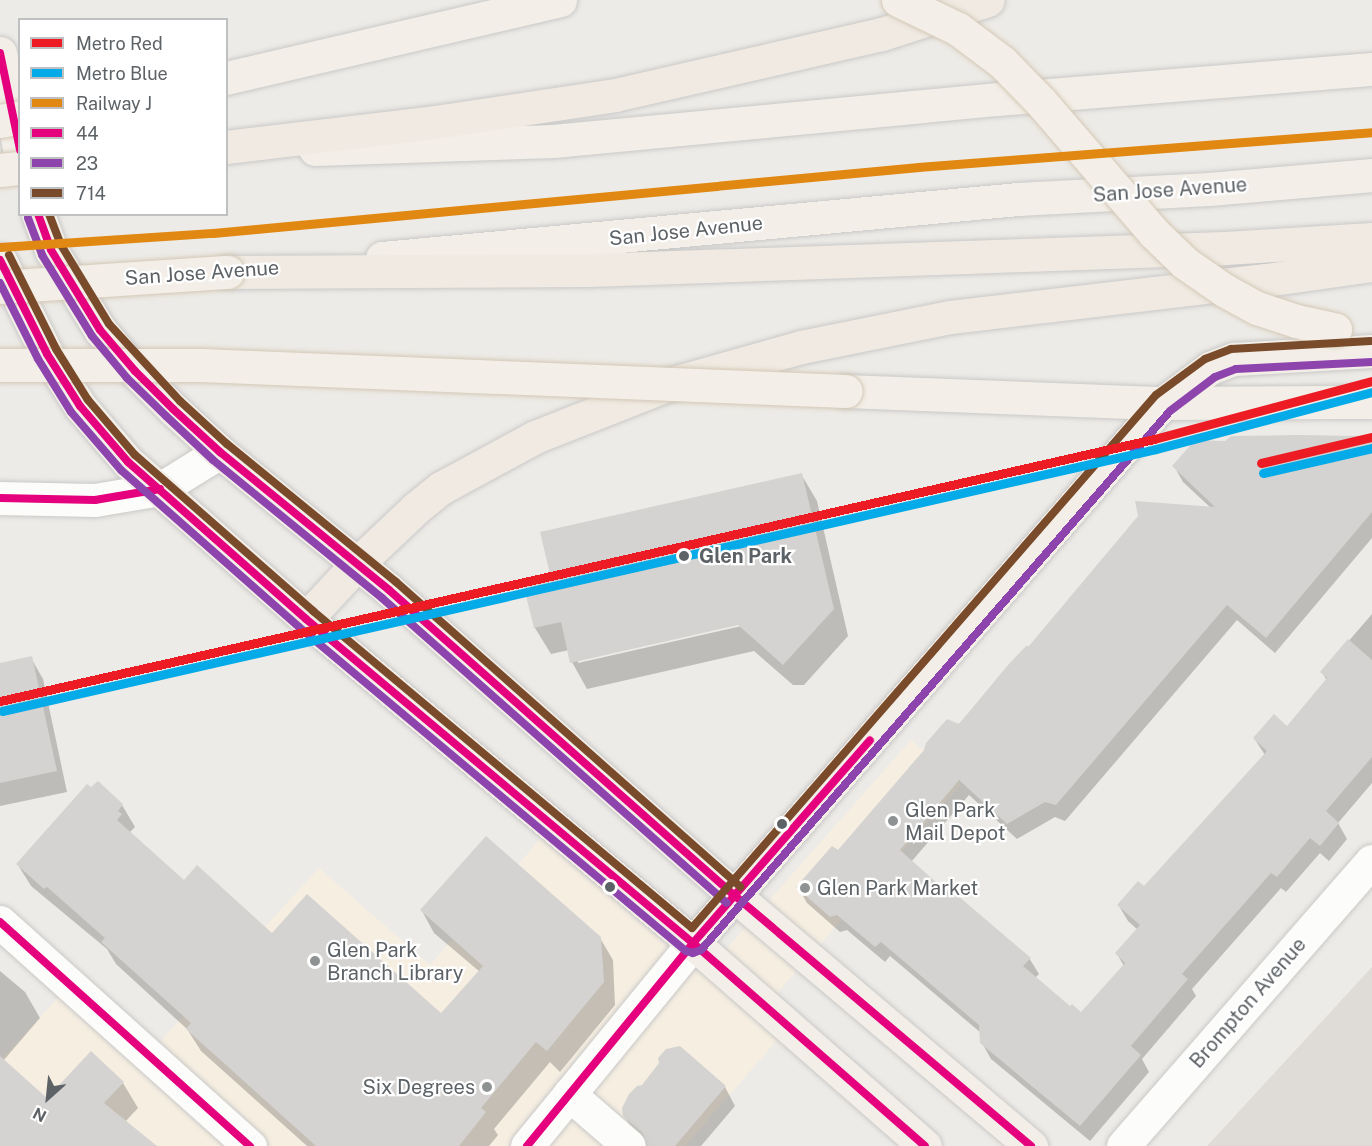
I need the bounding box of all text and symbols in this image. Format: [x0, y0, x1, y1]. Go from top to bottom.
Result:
legend [18, 18, 228, 216]
text: Metro Red [76, 33, 163, 54]
text: Metro Blue [76, 63, 168, 84]
text: Railway J [76, 93, 152, 114]
text: 44 [76, 123, 99, 144]
text: 23 [76, 153, 98, 174]
street label: San Jose Avenue [1092, 173, 1248, 207]
text: 714 [76, 183, 106, 204]
street label: San Jose Avenue [608, 211, 764, 251]
street label: San Jose Avenue [124, 256, 280, 290]
place label: Glen Park [699, 544, 792, 568]
marker: Glen Park [674, 546, 694, 566]
place label: Glen Park Mail Depot [905, 798, 1005, 845]
marker: Glen Park Mail Depot [886, 814, 900, 828]
unlabelled marker [776, 818, 788, 830]
place label: Glen Park Market [817, 876, 978, 900]
unlabelled marker [604, 881, 616, 893]
marker: Glen Park Market [798, 881, 812, 895]
street label: Brompton Avenue [1185, 933, 1311, 1073]
place label: Glen Park Branch Library [327, 938, 463, 985]
marker: Glen Park Branch Library [308, 954, 322, 968]
north arrow [18, 1068, 78, 1128]
place label: Six Degrees [363, 1075, 475, 1099]
marker: Six Degrees [480, 1080, 494, 1094]
text: N [30, 1103, 49, 1126]

